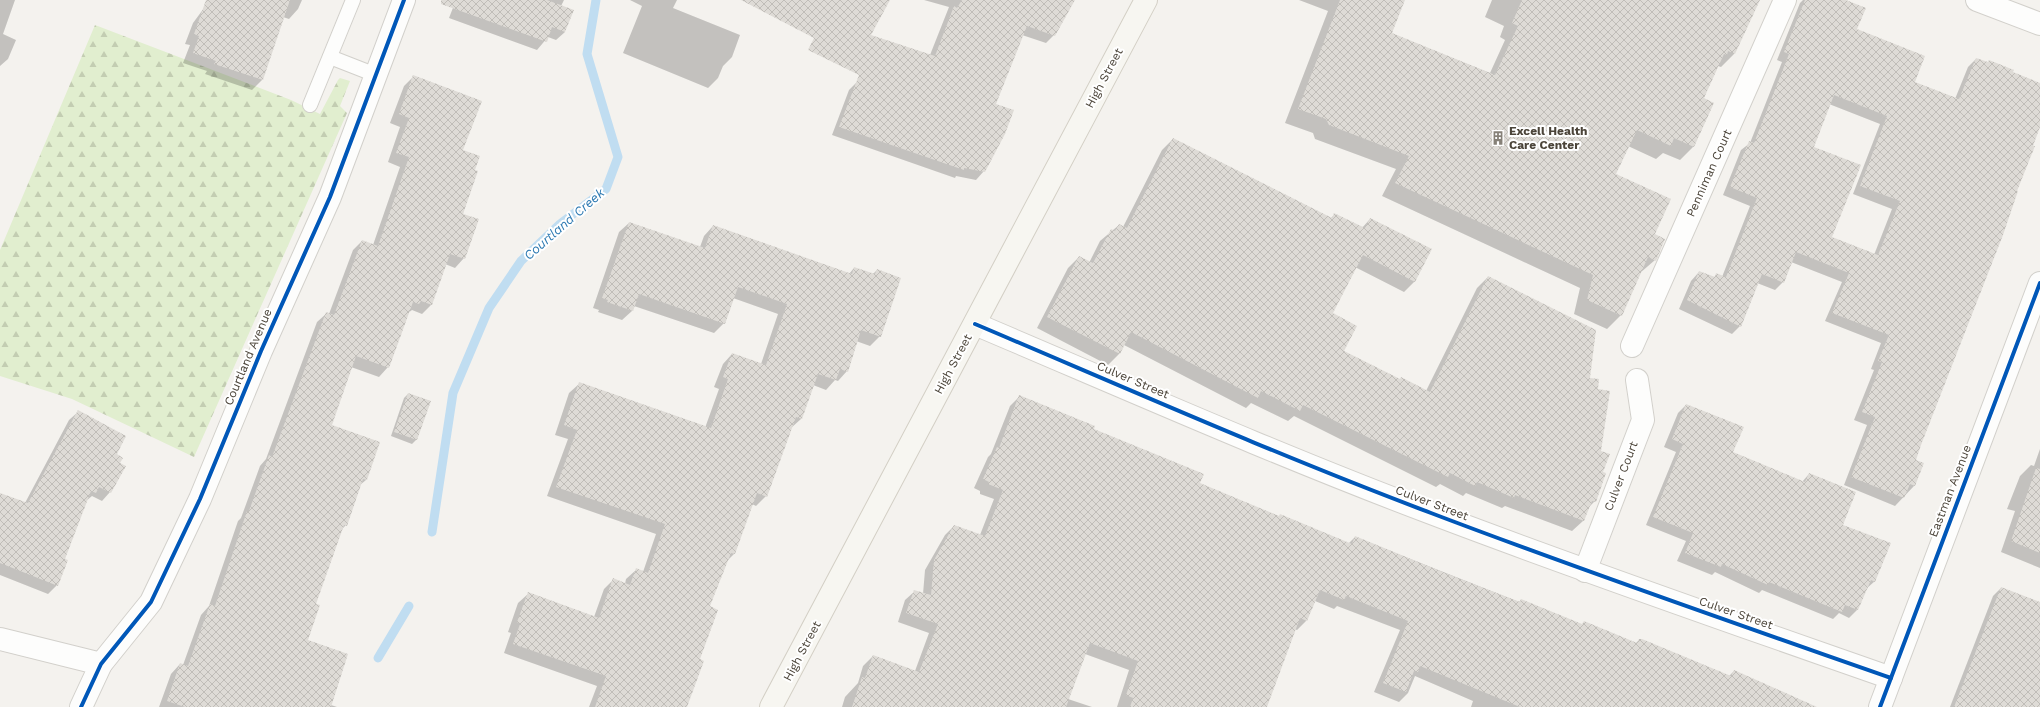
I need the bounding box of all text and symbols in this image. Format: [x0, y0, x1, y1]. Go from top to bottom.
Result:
street label: High Street [1082, 46, 1126, 110]
place label: Excell Health Care Center [1509, 124, 1588, 152]
street label: Penniman Court [1683, 127, 1735, 219]
building icon: Excell Health Care Center [1490, 130, 1506, 146]
water label: Courtland Creek [521, 184, 608, 263]
street label: Courtland Avenue [221, 306, 275, 408]
street label: High Street [931, 332, 975, 396]
street label: Culver Street [1095, 358, 1171, 402]
street label: Culver Court [1601, 439, 1641, 513]
street label: Eastman Avenue [1926, 443, 1974, 539]
street label: Culver Street [1394, 483, 1470, 523]
street label: Culver Street [1697, 594, 1775, 632]
street label: High Street [780, 619, 824, 683]

